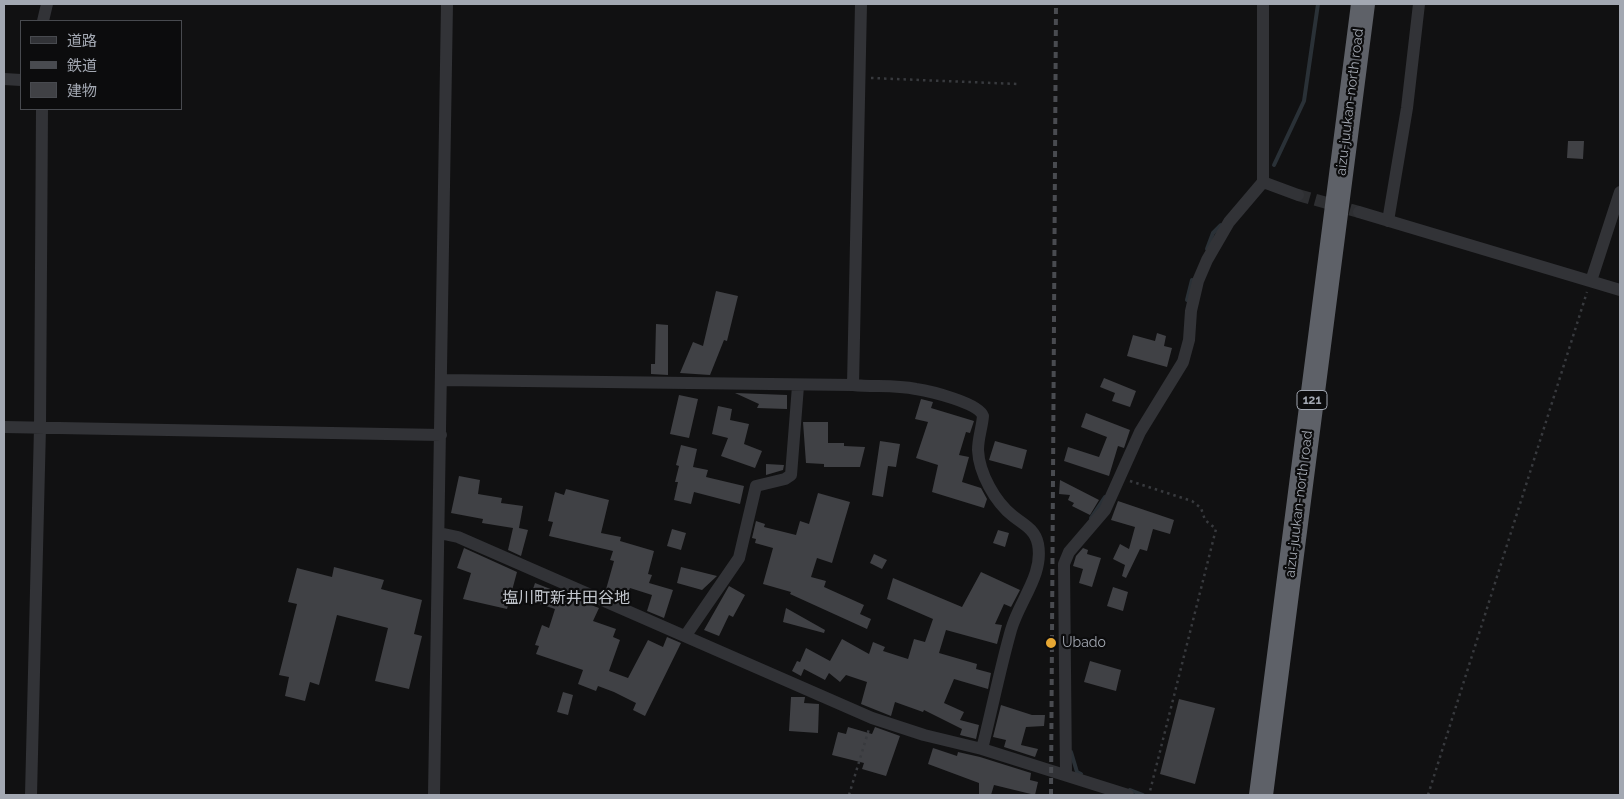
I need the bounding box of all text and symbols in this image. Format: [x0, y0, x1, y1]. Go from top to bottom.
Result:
legend [20, 20, 182, 110]
street label: aizu-juukan-north road [1333, 28, 1367, 176]
text: 道路 [67, 32, 97, 50]
text: 鉄道 [67, 57, 97, 75]
text: 建物 [67, 82, 97, 100]
road number: 121 [1297, 390, 1327, 410]
street label: aizu-juukan-north road [1282, 430, 1316, 578]
district label: 塩川町新井田谷地 [502, 588, 630, 608]
place label: Ubado [1062, 635, 1106, 651]
marker: Ubado [1044, 636, 1058, 650]

